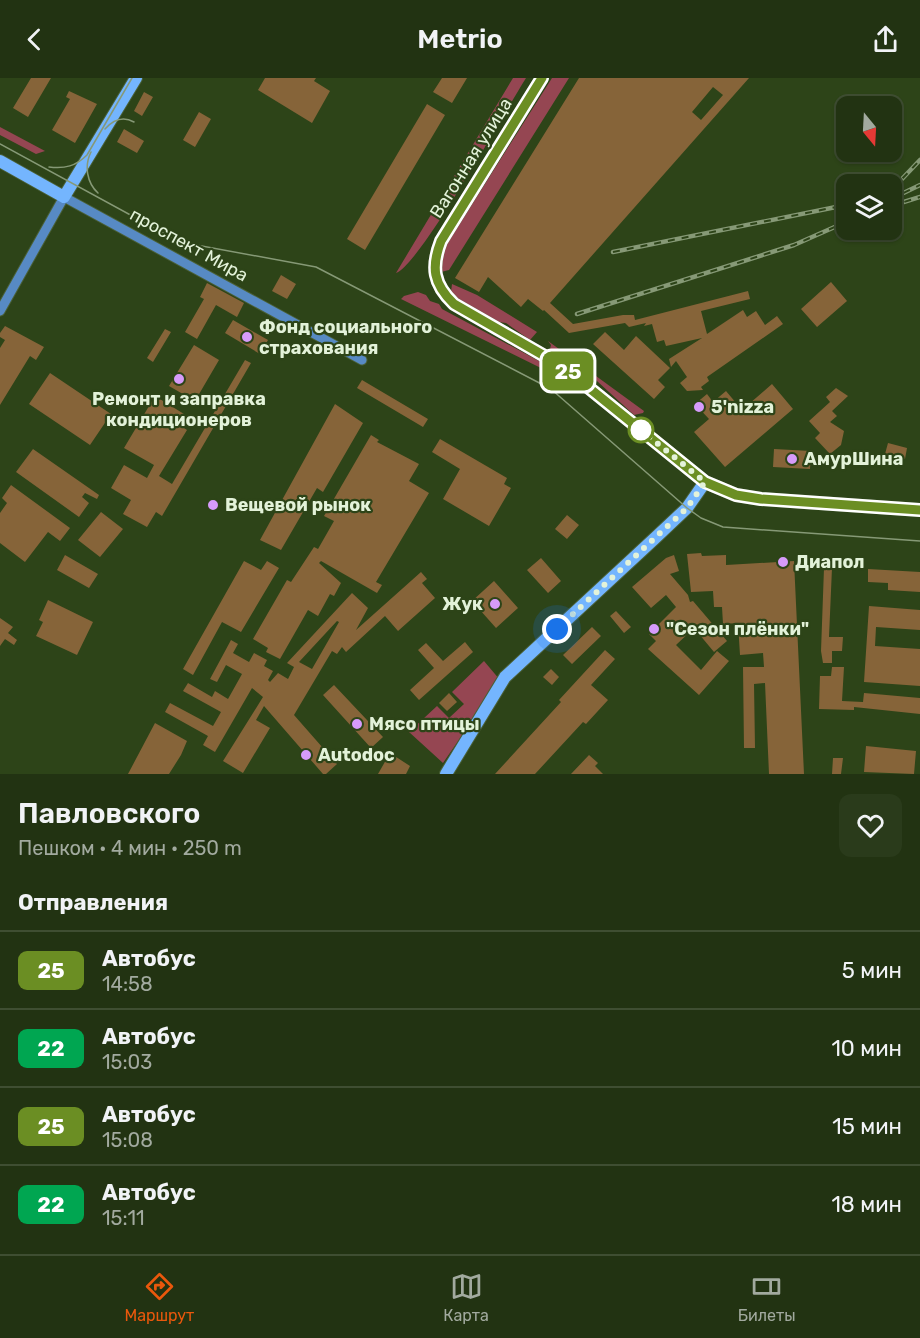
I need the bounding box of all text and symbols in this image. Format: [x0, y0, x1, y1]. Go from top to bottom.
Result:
icon: back [18, 23, 51, 56]
text: Metrio [417, 23, 503, 55]
icon: share [869, 23, 902, 56]
street label: Вагонная улица [425, 94, 517, 222]
north arrow [836, 96, 902, 162]
map controls [836, 96, 902, 240]
button: layers [836, 174, 902, 240]
street label: проспект Мира [126, 203, 252, 287]
place label: Фонд социального страхования [259, 316, 432, 359]
marker: Фонд социального страхования [240, 330, 254, 344]
line badge: 25 [541, 352, 595, 390]
text: 25 [554, 359, 582, 384]
marker: Ремонт и заправка кондиционеров [172, 372, 186, 386]
place label: Ремонт и заправка кондиционеров [92, 388, 266, 431]
place label: 5'nizza [711, 396, 774, 418]
marker: 5'nizza [692, 400, 706, 414]
unlabelled marker [628, 417, 654, 443]
place label: АмурШина [804, 448, 903, 470]
marker: АмурШина [785, 452, 799, 466]
place label: Вещевой рынок [225, 494, 371, 516]
marker: Вещевой рынок [206, 498, 220, 512]
place label: Диапол [795, 551, 865, 573]
marker: Диапол [776, 555, 790, 569]
place label: Жук [442, 593, 483, 615]
marker: Жук [488, 597, 502, 611]
your location [542, 614, 572, 644]
place label: "Сезон плёнки" [666, 618, 809, 640]
marker: "Сезон плёнки" [647, 622, 661, 636]
place label: Мясо птицы [369, 713, 480, 735]
marker: Мясо птицы [350, 717, 364, 731]
place label: Autodoc [318, 744, 395, 766]
marker: Autodoc [299, 748, 313, 762]
button: heart [839, 794, 902, 857]
text: Павловского [18, 797, 200, 830]
text: Пешком · 4 мин · 250 m [18, 836, 242, 860]
text: Отправления [18, 889, 168, 916]
text: Автобус [102, 945, 196, 972]
text: 5 мин [842, 957, 902, 984]
text: 25 [37, 958, 65, 983]
text: 14:58 [102, 972, 153, 996]
text: Автобус [102, 1023, 196, 1050]
text: 10 мин [831, 1035, 902, 1062]
text: 22 [37, 1036, 65, 1061]
text: 15:03 [102, 1050, 152, 1074]
text: Автобус [102, 1101, 196, 1128]
text: 15 мин [832, 1113, 902, 1140]
text: 25 [37, 1114, 65, 1139]
text: 15:08 [102, 1128, 153, 1152]
text: Автобус [102, 1179, 196, 1206]
text: 18 мин [831, 1191, 902, 1218]
text: 22 [37, 1192, 65, 1217]
text: 15:11 [102, 1206, 145, 1230]
tab: Маршрут [124, 1270, 194, 1325]
tab: Карта [443, 1270, 489, 1325]
tab: Билеты [738, 1270, 796, 1325]

